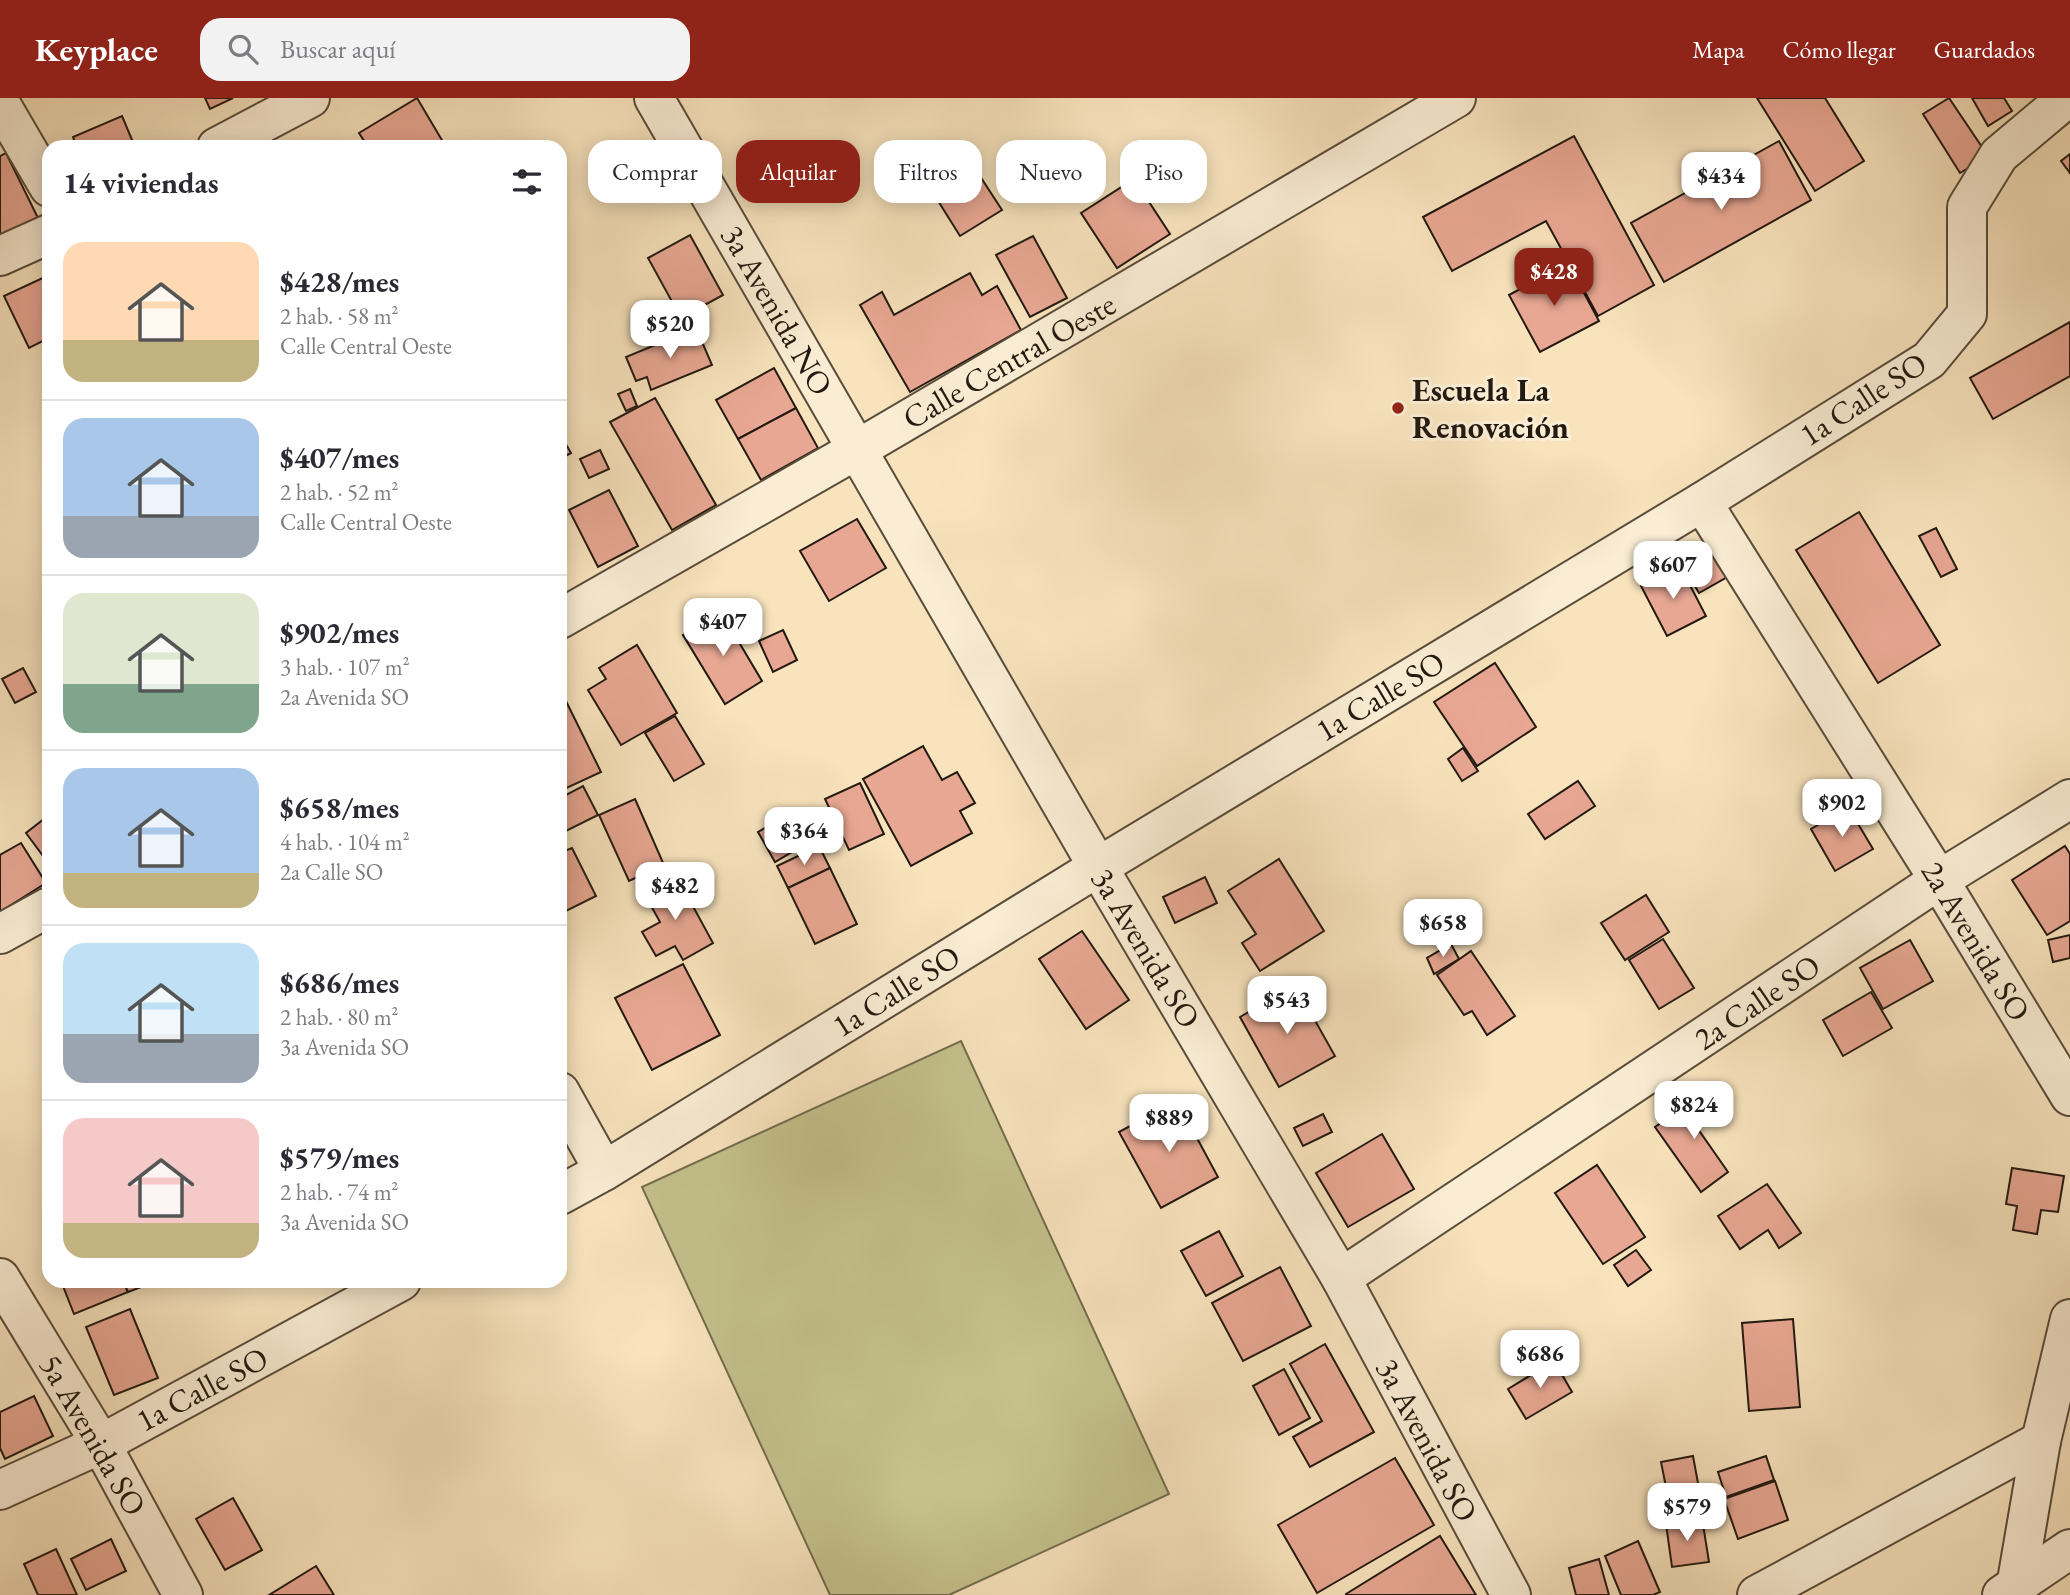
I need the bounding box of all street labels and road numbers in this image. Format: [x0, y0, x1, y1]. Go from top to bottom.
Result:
street label: 3a Avenida NO [711, 217, 843, 403]
street label: Calle Central Oeste [895, 283, 1123, 439]
street label: 1a Calle SO [1791, 342, 1935, 456]
street label: 1a Calle SO [1308, 641, 1452, 751]
street label: 2a Avenida SO [1912, 853, 2040, 1029]
street label: 3a Avenida SO [1082, 860, 1210, 1036]
street label: 1a Calle SO [824, 935, 968, 1047]
street label: 2a Calle SO [1686, 944, 1828, 1060]
street label: 1a Calle SO [129, 1337, 275, 1441]
street label: 5a Avenida SO [30, 1347, 156, 1523]
street label: 3a Avenida SO [1366, 1351, 1488, 1529]

